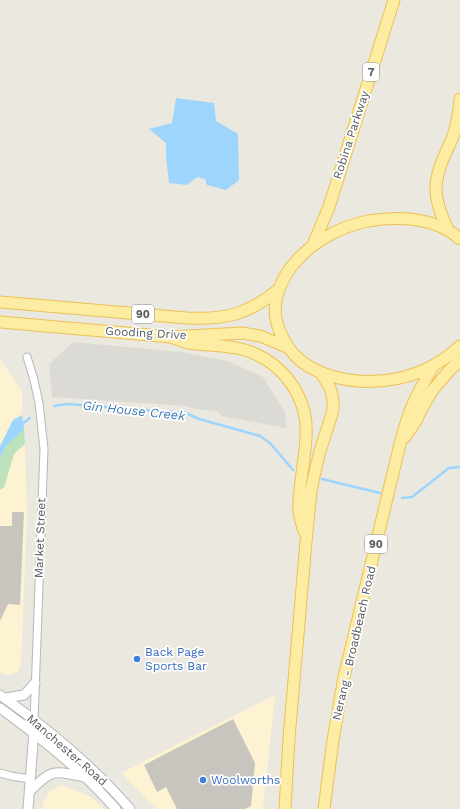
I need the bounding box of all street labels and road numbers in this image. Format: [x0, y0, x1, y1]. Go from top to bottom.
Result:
road number: 7 [363, 63, 379, 81]
street label: Robina Parkway [330, 88, 372, 181]
road number: 90 [132, 305, 154, 323]
street label: Gooding Drive [105, 324, 187, 342]
street label: Market Street [32, 498, 48, 578]
road number: 90 [365, 535, 387, 553]
street label: Nerang - Broadbeach Road [329, 564, 379, 722]
street label: Manchester Road [24, 711, 110, 789]

